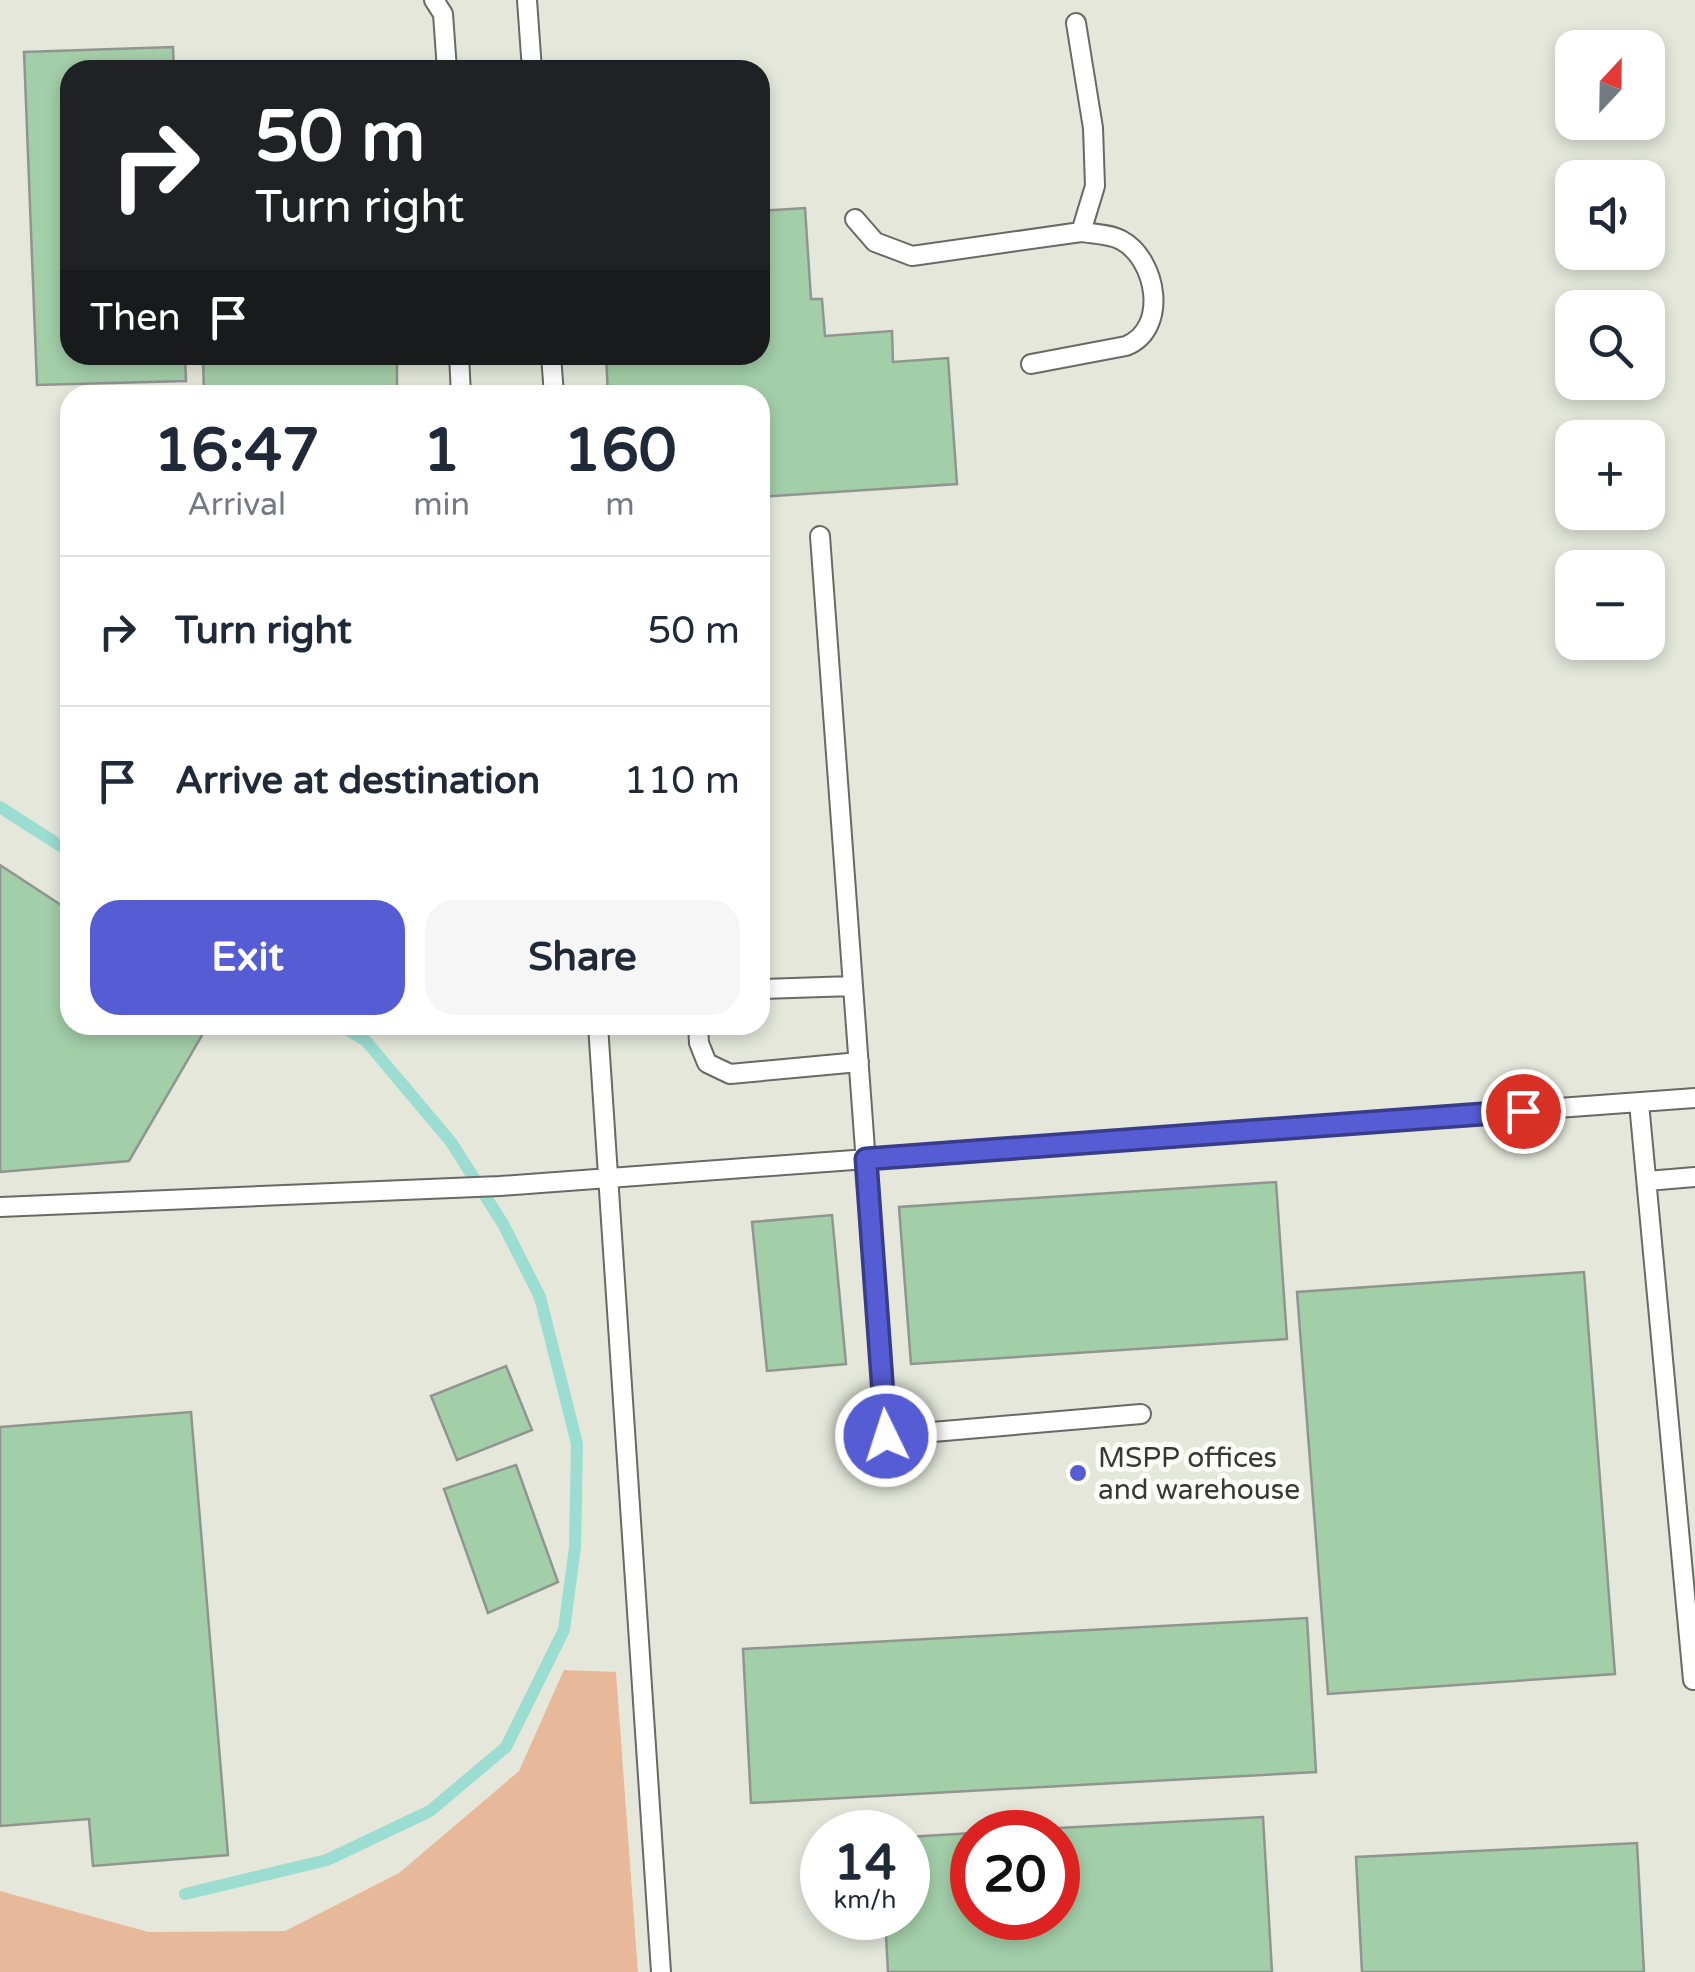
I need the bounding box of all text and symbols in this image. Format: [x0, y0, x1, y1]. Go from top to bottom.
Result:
north arrow [1555, 30, 1665, 140]
map controls [1555, 30, 1665, 660]
text: 50 m [255, 96, 425, 180]
icon: right [90, 100, 220, 230]
button: sound [1555, 160, 1665, 270]
text: Turn right [255, 181, 464, 235]
icon: arrive [201, 290, 256, 345]
button: search [1555, 290, 1665, 400]
text: Then [90, 295, 181, 341]
text: 16:47 [153, 415, 320, 487]
text: 1 [423, 415, 460, 487]
text: 160 [563, 415, 677, 487]
button: + [1555, 420, 1665, 530]
text: Arrival [187, 486, 286, 524]
text: min [413, 486, 470, 524]
text: m [605, 486, 635, 524]
button: − [1555, 550, 1665, 660]
icon: right [90, 604, 145, 659]
text: Turn right [175, 608, 352, 654]
text: 50 m [648, 608, 740, 654]
icon: arrive [90, 754, 145, 809]
text: Arrive at destination [175, 758, 540, 804]
text: 110 m [624, 758, 740, 804]
button: Exit [90, 900, 405, 1015]
button: Share [425, 900, 740, 1015]
pin [1481, 1069, 1566, 1154]
icon: arrive [1496, 1084, 1551, 1139]
position arrow [834, 1384, 938, 1488]
place label: MSPP offices and warehouse [1098, 1441, 1300, 1507]
marker: MSPP offices and warehouse [1067, 1462, 1089, 1484]
speed limit sign: 20 [950, 1810, 1080, 1940]
text: 14 [834, 1833, 896, 1893]
text: km/h [834, 1885, 896, 1915]

